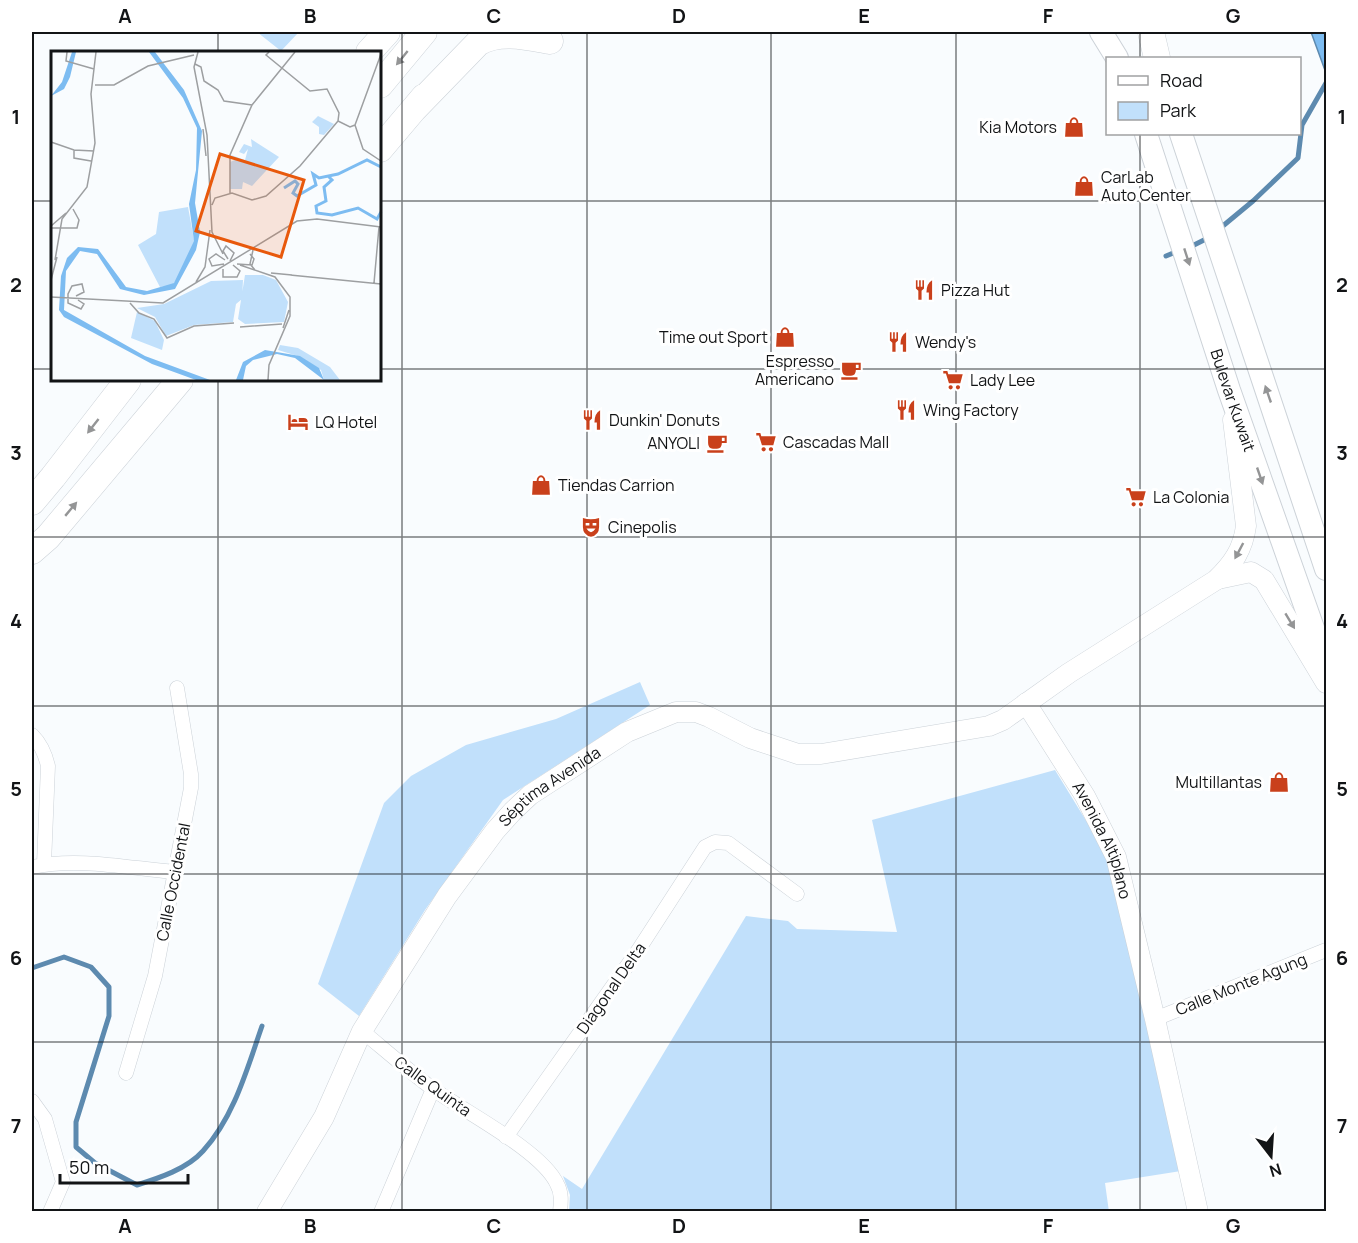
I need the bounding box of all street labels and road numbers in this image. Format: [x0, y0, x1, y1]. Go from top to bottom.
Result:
street label: Bulevar Kuwait [1205, 346, 1261, 454]
street label: Séptima Avenida [493, 741, 605, 831]
street label: Avenida Altiplano [1067, 777, 1137, 901]
street label: Calle Occidental [151, 821, 195, 943]
street label: Diagonal Delta [571, 938, 651, 1038]
street label: Calle Monte Agung [1172, 948, 1310, 1020]
street label: Calle Quinta [390, 1051, 476, 1121]

